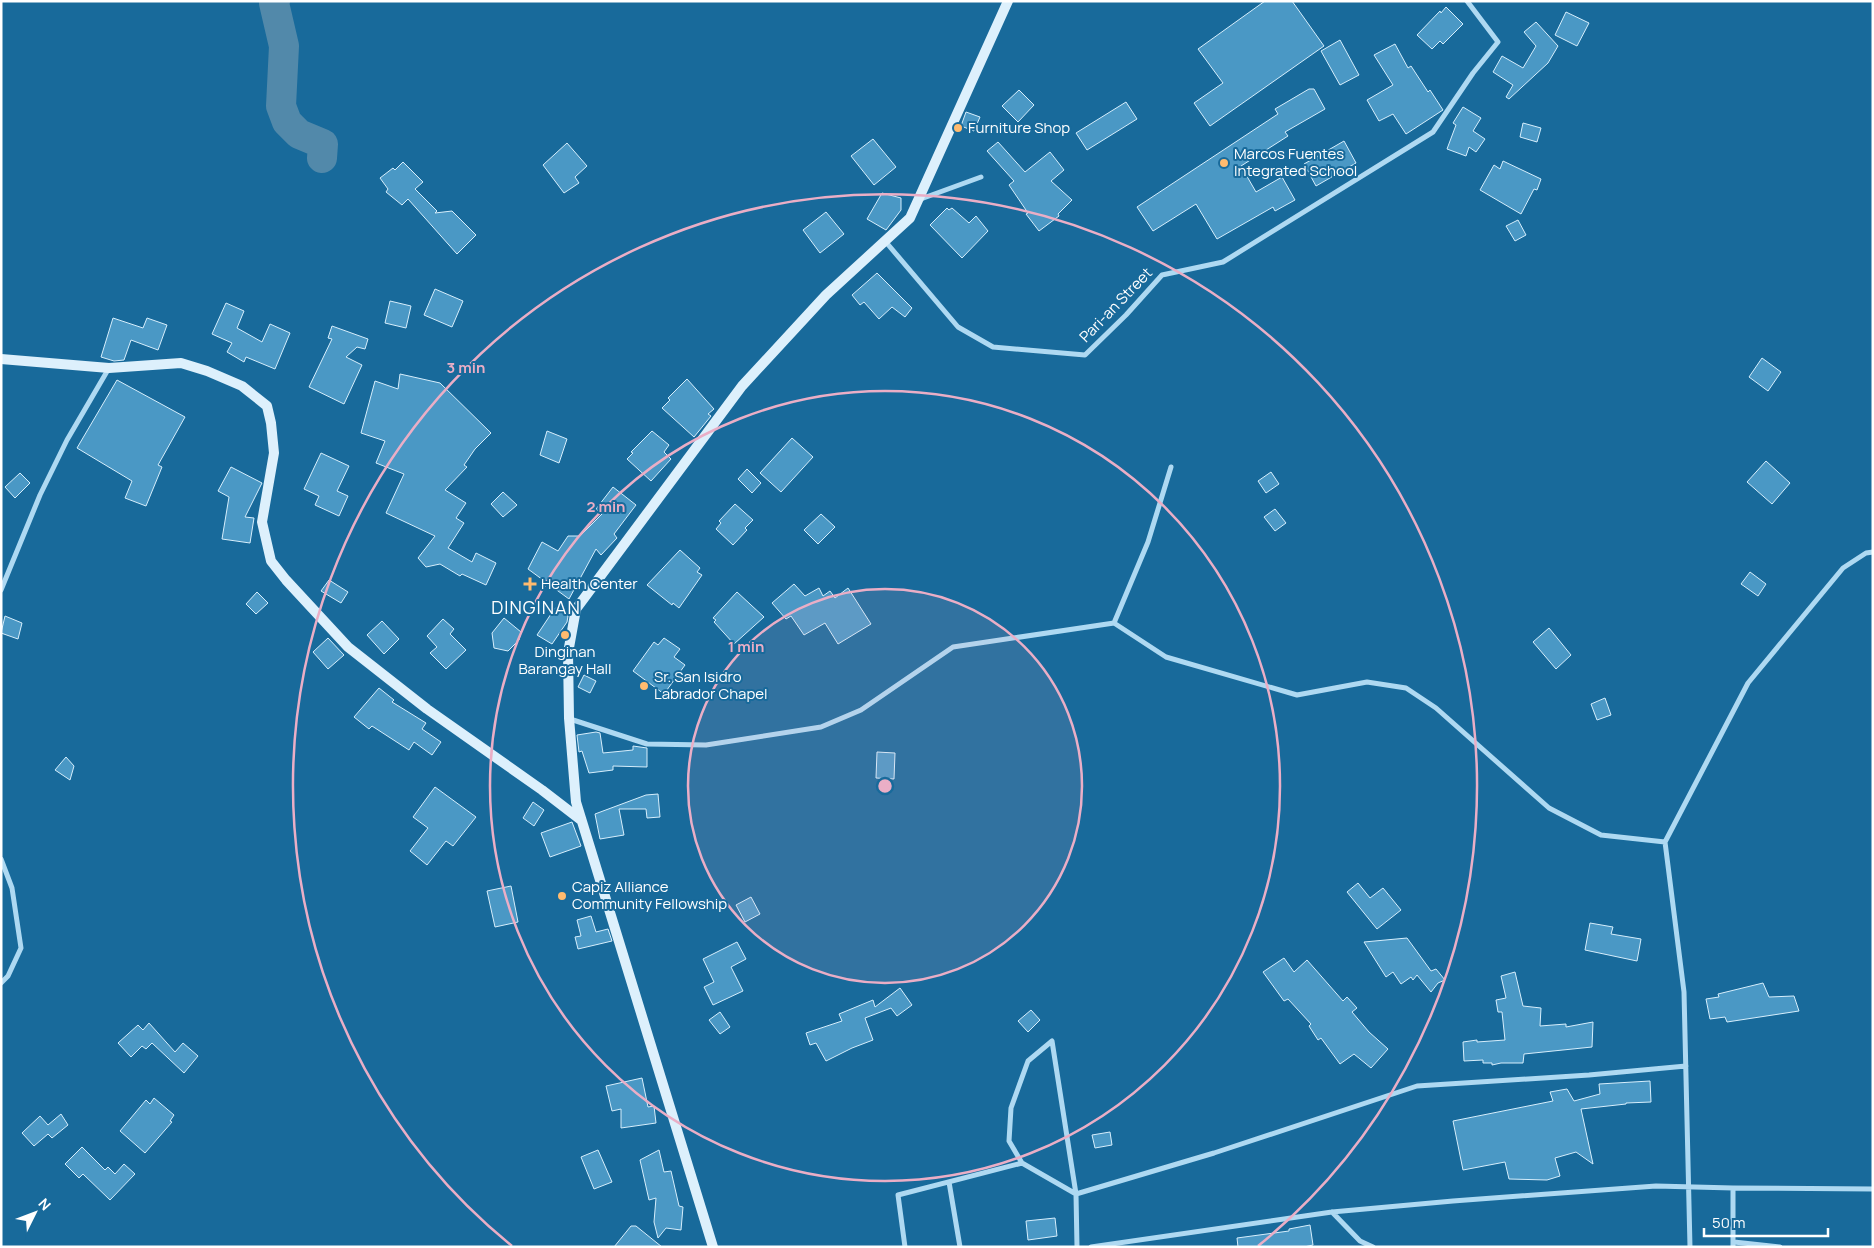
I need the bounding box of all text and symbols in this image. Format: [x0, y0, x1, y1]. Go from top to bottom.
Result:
place label: Furniture Shop [968, 117, 1070, 138]
marker: Furniture Shop [952, 122, 964, 134]
place label: Marcos Fuentes Integrated School [1234, 143, 1357, 181]
marker: Marcos Fuentes Integrated School [1218, 157, 1230, 169]
street label: Pari-an Street [1075, 263, 1157, 347]
text: 3 min [447, 357, 485, 378]
text: 2 min [586, 496, 626, 517]
place label: Health Center [541, 573, 638, 594]
marker: Health Center [523, 577, 537, 591]
district label: DINGINAN [491, 595, 581, 619]
marker: Dinginan Barangay Hall [559, 629, 571, 641]
text: 1 min [728, 636, 764, 657]
place label: Dinginan Barangay Hall [518, 641, 612, 679]
place label: Sr. San Isidro Labrador Chapel [654, 666, 768, 704]
marker: Sr. San Isidro Labrador Chapel [638, 680, 650, 692]
centre of rings [876, 777, 894, 795]
place label: Capiz Alliance Community Fellowship [572, 876, 727, 914]
marker: Capiz Alliance Community Fellowship [556, 890, 568, 902]
north arrow [10, 1188, 60, 1238]
text: N [35, 1194, 55, 1214]
scale bar [1704, 1206, 1828, 1238]
text: 50 m [1712, 1212, 1746, 1233]

